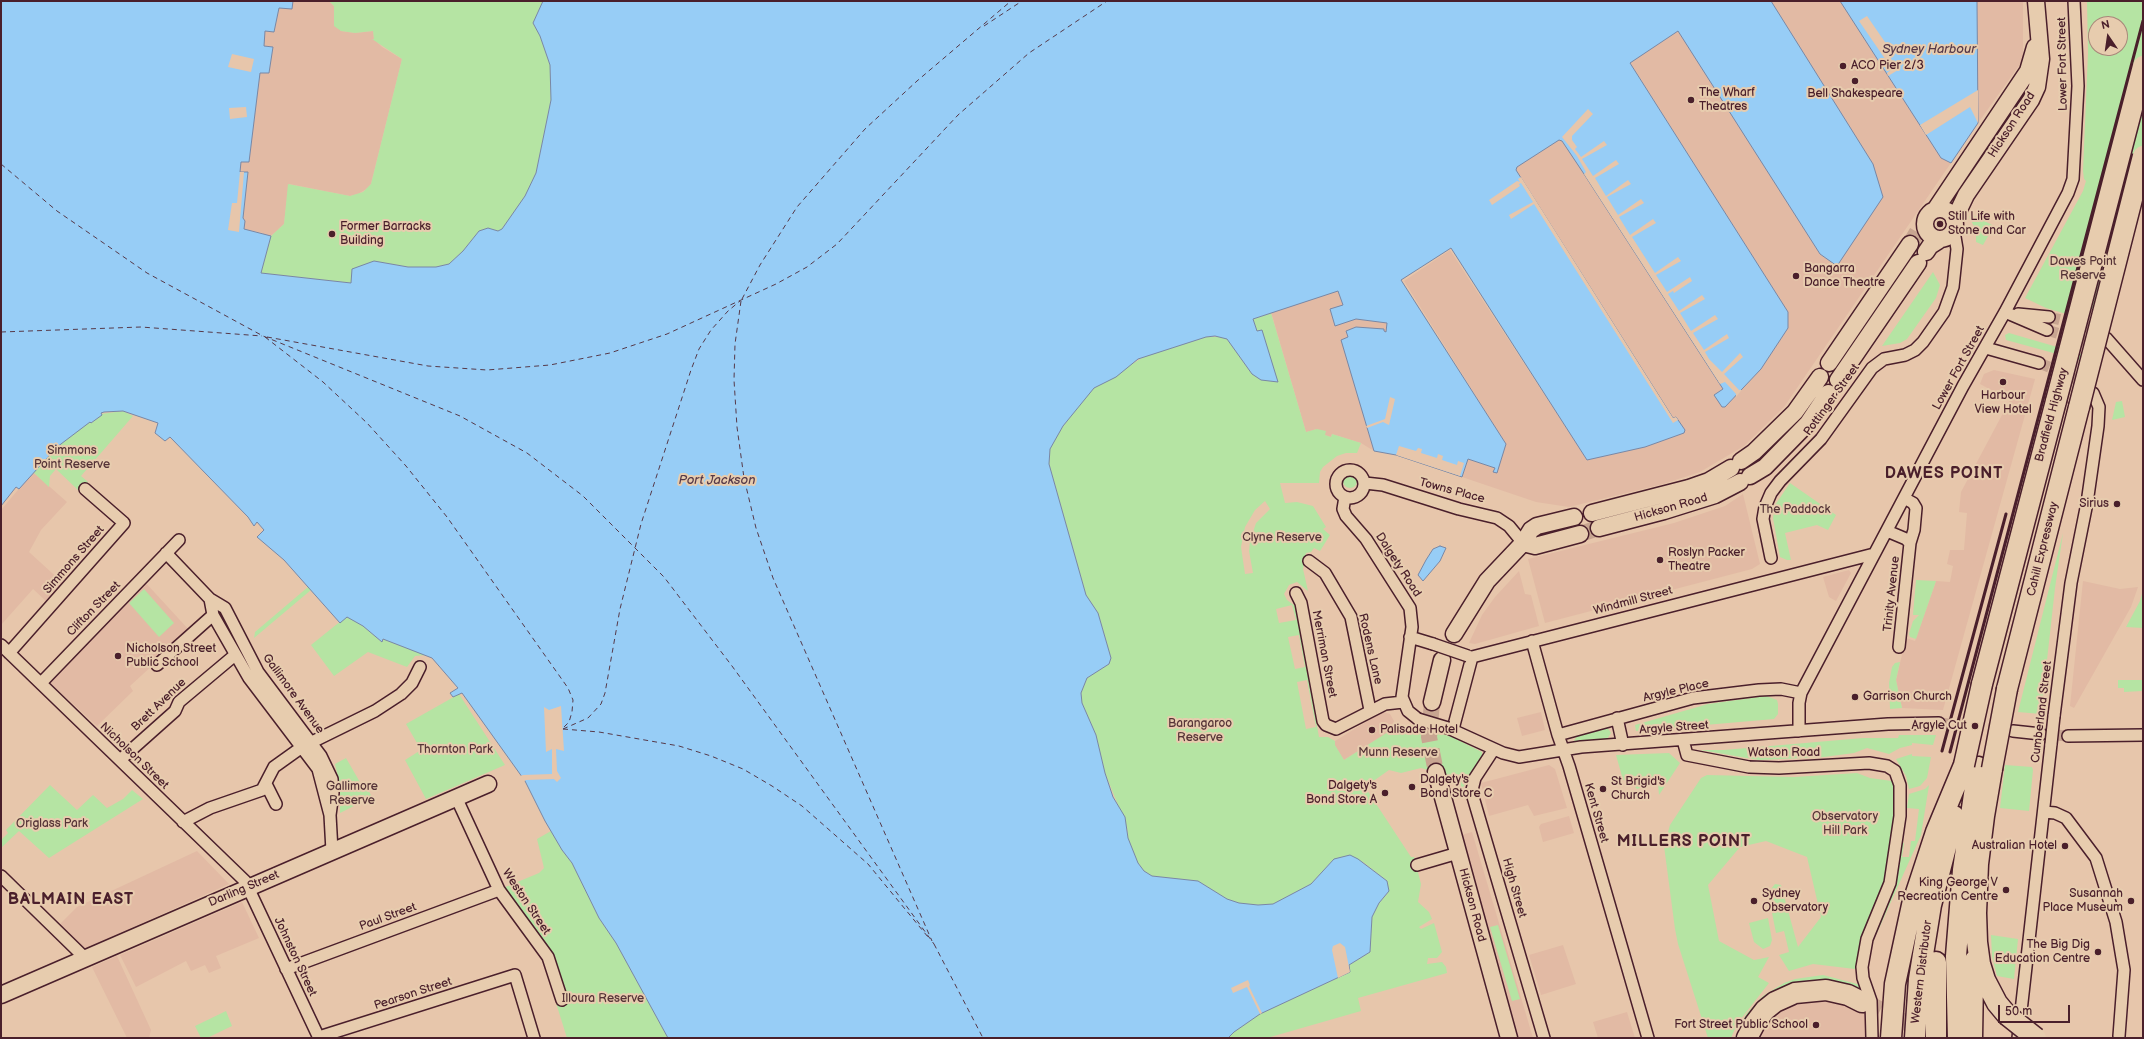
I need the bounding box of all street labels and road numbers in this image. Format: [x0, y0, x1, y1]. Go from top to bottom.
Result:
street label: Lower Fort Street [2055, 17, 2071, 111]
street label: Hickson Road [1985, 89, 2039, 161]
street label: Lower Fort Street [1930, 323, 1988, 413]
street label: Pottinger Street [1801, 361, 1863, 439]
street label: Bradfield Highway [2033, 366, 2071, 464]
street label: Towns Place [1418, 475, 1486, 507]
street label: Hickson Road [1633, 491, 1709, 525]
street label: Cahill Expressway [2024, 500, 2062, 598]
street label: Simmons Street [40, 523, 108, 597]
street label: Dalgety Road [1372, 530, 1424, 600]
street label: Trinity Avenue [1881, 555, 1903, 633]
street label: Clifton Street [64, 579, 124, 639]
street label: Windmill Street [1592, 584, 1674, 618]
street label: Merriman Street [1308, 609, 1340, 699]
street label: Rodens Lane [1355, 612, 1385, 686]
street label: Gallimore Avenue [259, 651, 327, 737]
street label: Cumberland Street [2029, 660, 2055, 764]
street label: Brett Avenue [129, 675, 189, 735]
street label: Argyle Place [1642, 676, 1710, 706]
street label: Argyle Street [1639, 718, 1709, 738]
street label: Nicholson Street [97, 720, 171, 792]
street label: Watson Road [1748, 746, 1820, 760]
street label: Kent Street [1581, 782, 1611, 844]
street label: High Street [1499, 857, 1529, 919]
street label: Weston Street [499, 866, 553, 938]
street label: Hickson Road [1455, 867, 1489, 943]
street label: Darling Street [207, 868, 281, 910]
street label: Paul Street [358, 900, 418, 934]
street label: Johnston Street [270, 915, 320, 999]
street label: Western Distributor [1909, 919, 1935, 1025]
street label: Pearson Street [372, 975, 454, 1013]

